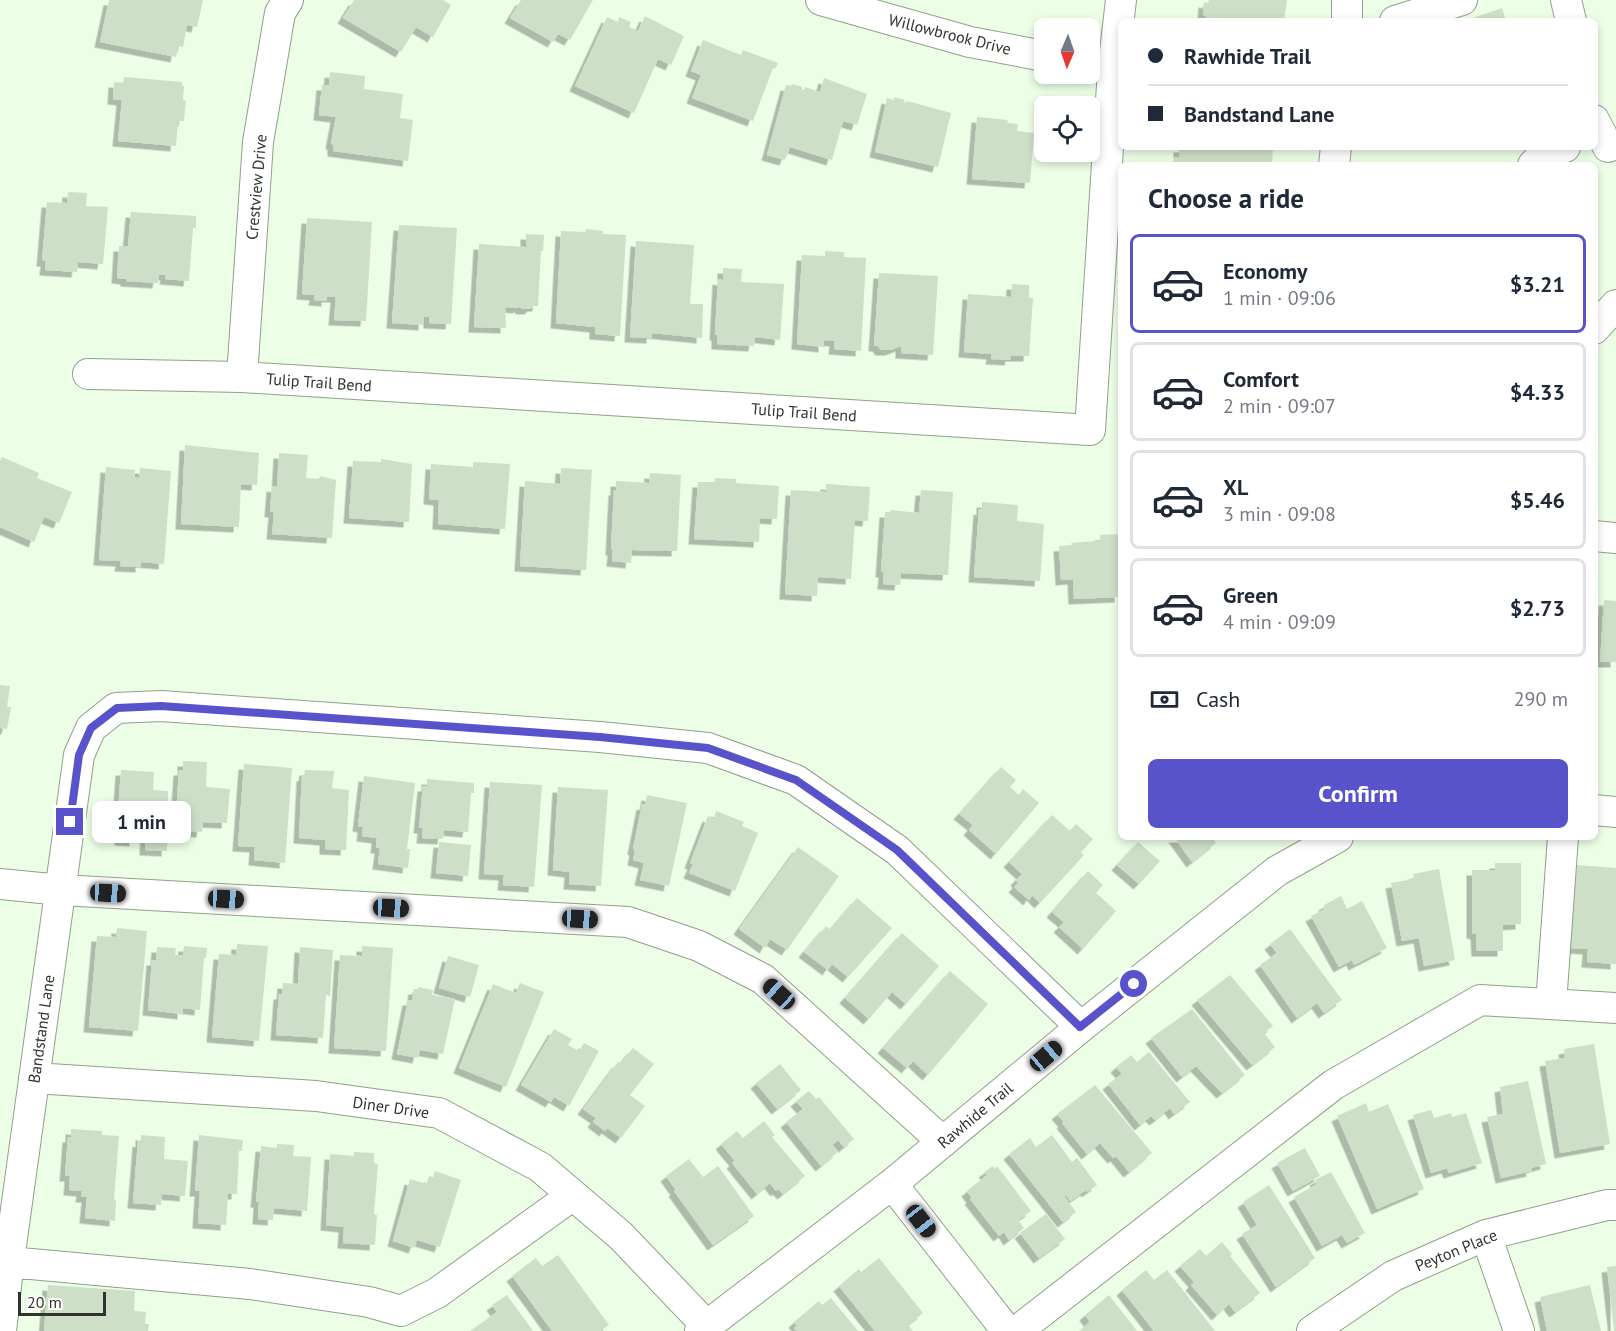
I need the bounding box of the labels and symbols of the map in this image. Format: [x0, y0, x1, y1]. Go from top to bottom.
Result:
street label: Willowbrook Drive [887, 9, 1013, 59]
north arrow [1034, 18, 1100, 84]
street label: Crestview Drive [241, 133, 271, 241]
street label: Tulip Trail Bend [266, 368, 372, 396]
street label: Tulip Trail Bend [751, 398, 857, 426]
callout: 1 min [91, 801, 190, 843]
route end [56, 808, 83, 835]
car [90, 883, 126, 903]
car [208, 889, 244, 909]
car [373, 898, 409, 918]
car [562, 909, 598, 929]
route start [1120, 970, 1147, 997]
street label: Bandstand Lane [24, 974, 58, 1084]
car [760, 975, 798, 1013]
car [1026, 1038, 1066, 1074]
street label: Rawhide Trail [933, 1078, 1017, 1152]
street label: Diner Drive [351, 1092, 431, 1122]
car [903, 1201, 939, 1241]
street label: Peyton Place [1412, 1224, 1500, 1276]
scale bar [18, 1289, 106, 1316]

